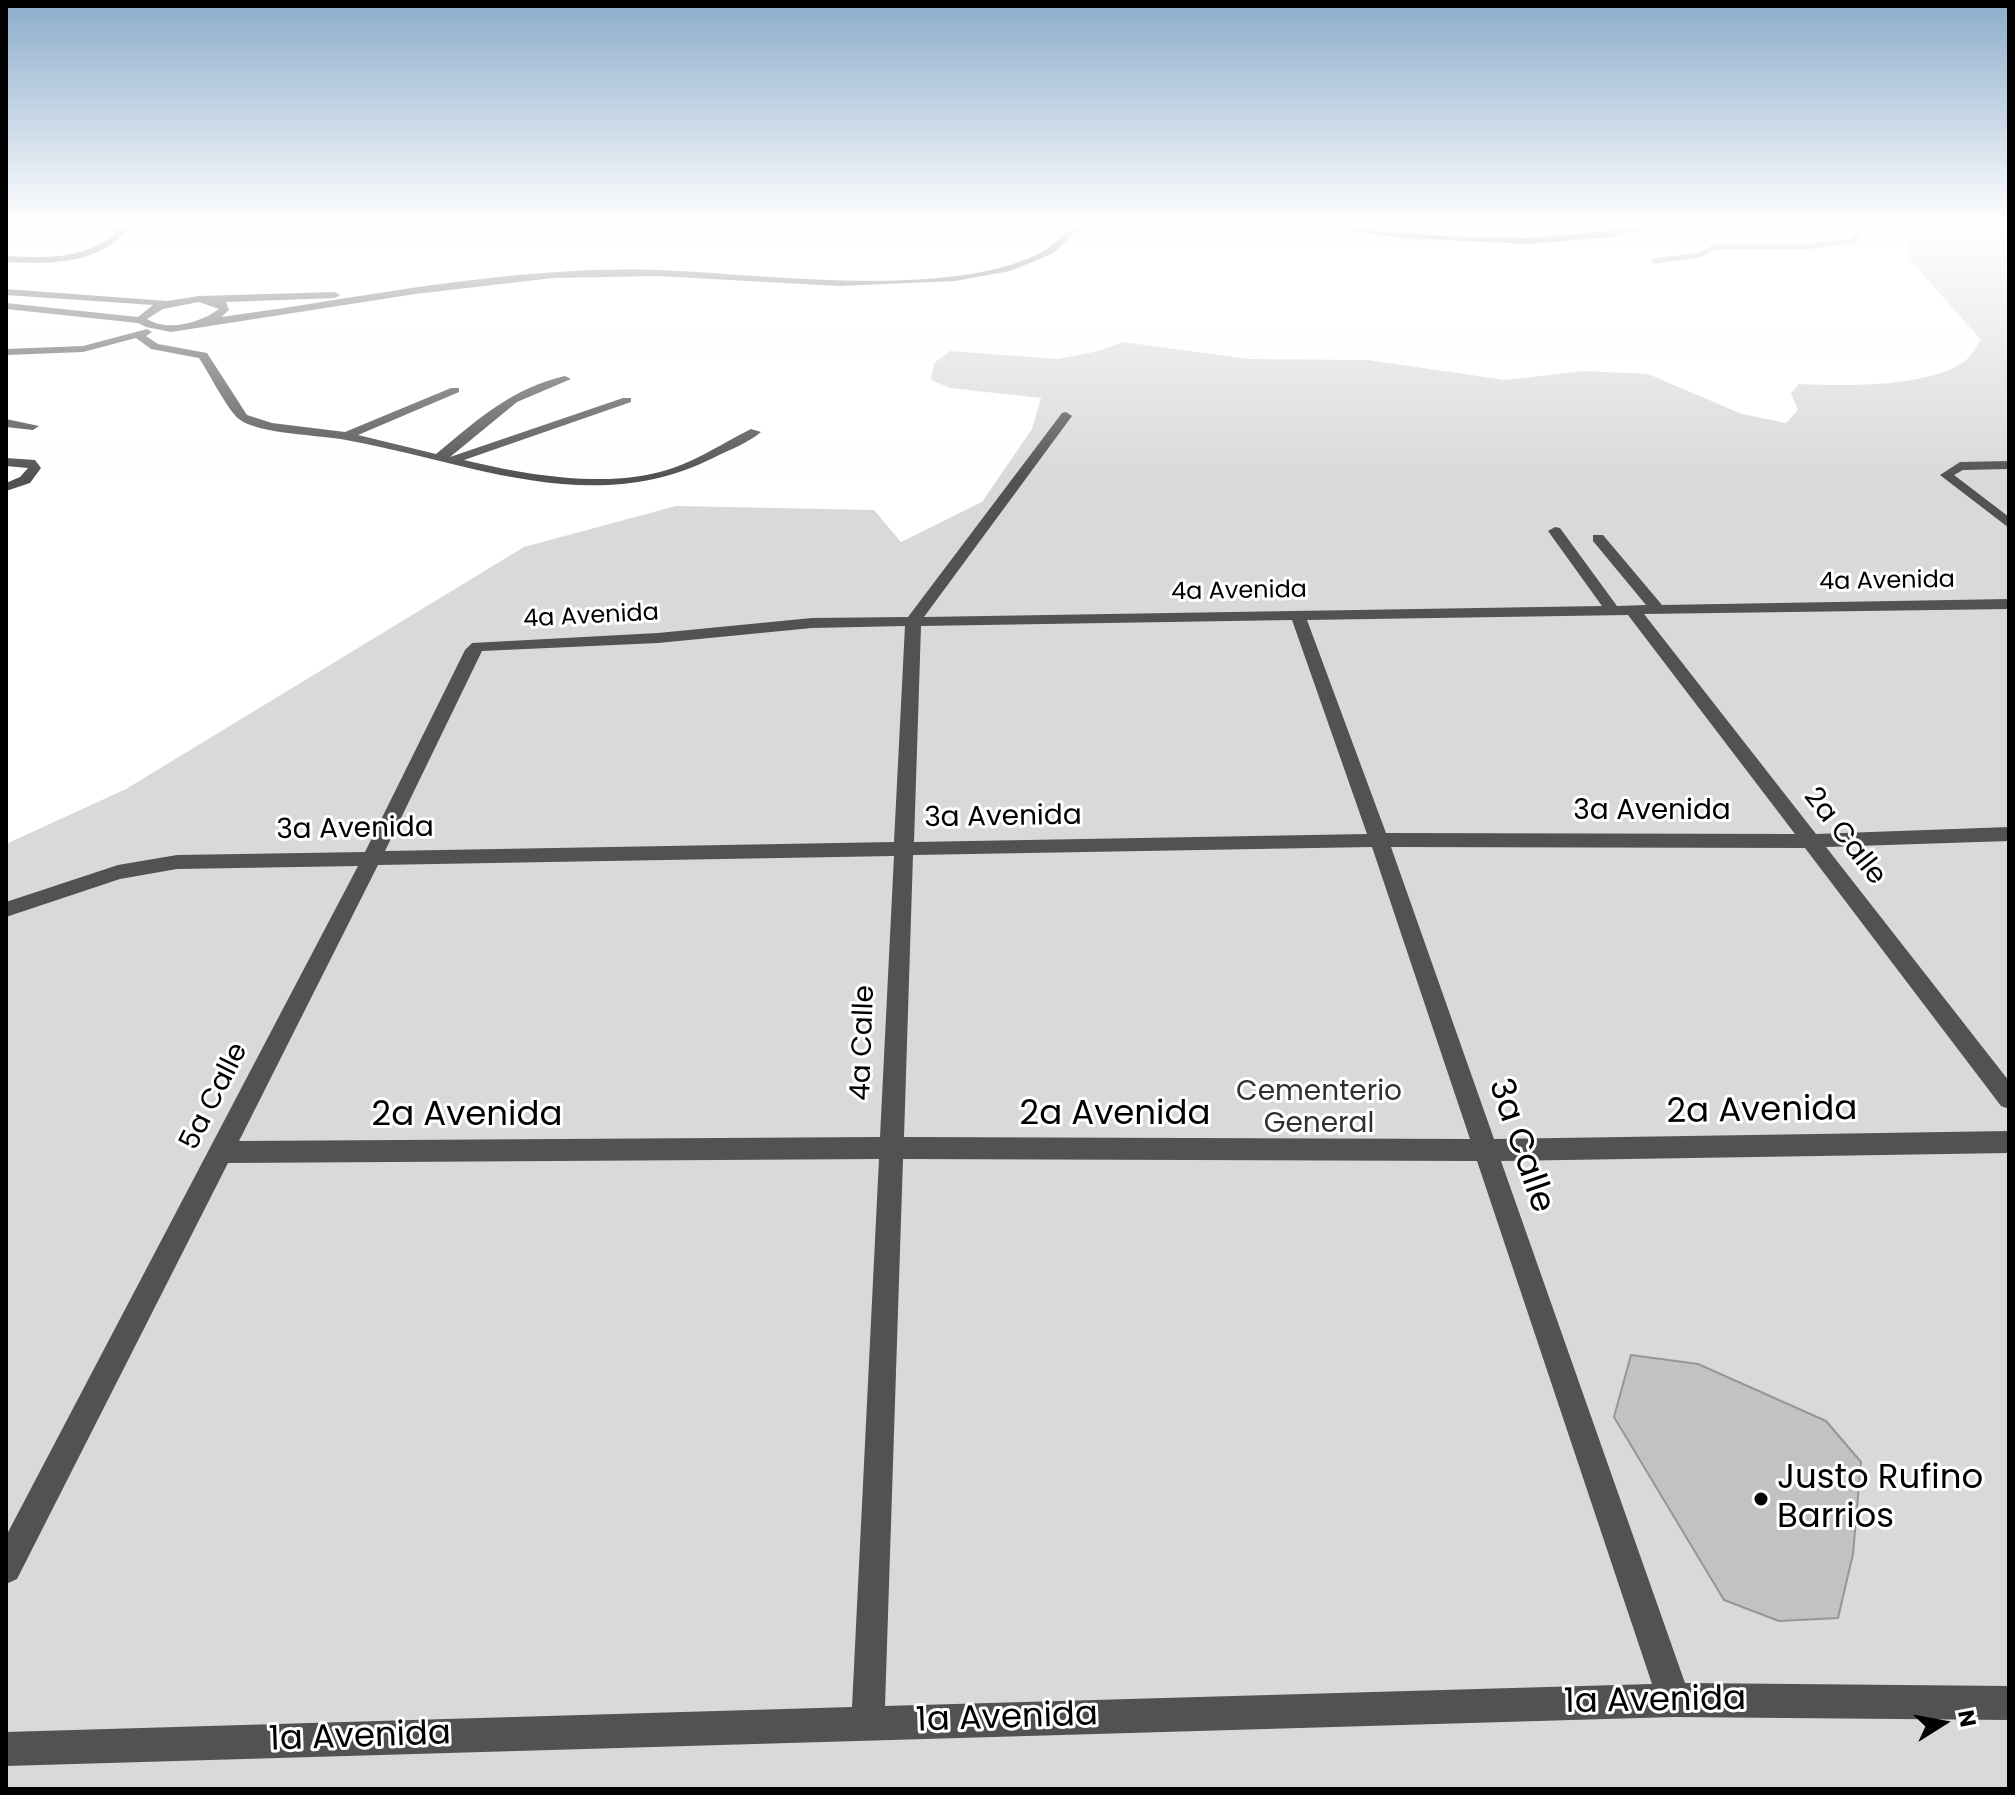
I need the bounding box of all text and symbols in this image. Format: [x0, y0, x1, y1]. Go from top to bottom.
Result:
street label: 4a Avenida [1819, 566, 1955, 598]
street label: 4a Avenida [1171, 576, 1307, 608]
street label: 4a Avenida [522, 599, 660, 635]
street label: 2a Calle [1796, 782, 1892, 892]
street label: 3a Avenida [1573, 795, 1731, 829]
street label: 3a Avenida [924, 800, 1082, 836]
street label: 3a Avenida [276, 812, 434, 848]
street label: 4a Calle [845, 985, 883, 1101]
street label: 5a Calle [174, 1038, 256, 1156]
street label: 3a Calle [1478, 1074, 1562, 1218]
park label: Cementerio General [1236, 1076, 1402, 1142]
street label: 2a Avenida [1666, 1090, 1858, 1134]
street label: 2a Avenida [1020, 1095, 1210, 1135]
street label: 2a Avenida [372, 1096, 562, 1136]
place label: Justo Rufino Barrios [1777, 1459, 1983, 1538]
marker: Justo Rufino Barrios [1752, 1490, 1770, 1508]
street label: 1a Avenida [1564, 1680, 1746, 1724]
north arrow [1903, 1683, 1983, 1763]
street label: 1a Avenida [915, 1695, 1099, 1743]
text: N [1950, 1707, 1984, 1729]
street label: 1a Avenida [268, 1714, 452, 1762]

